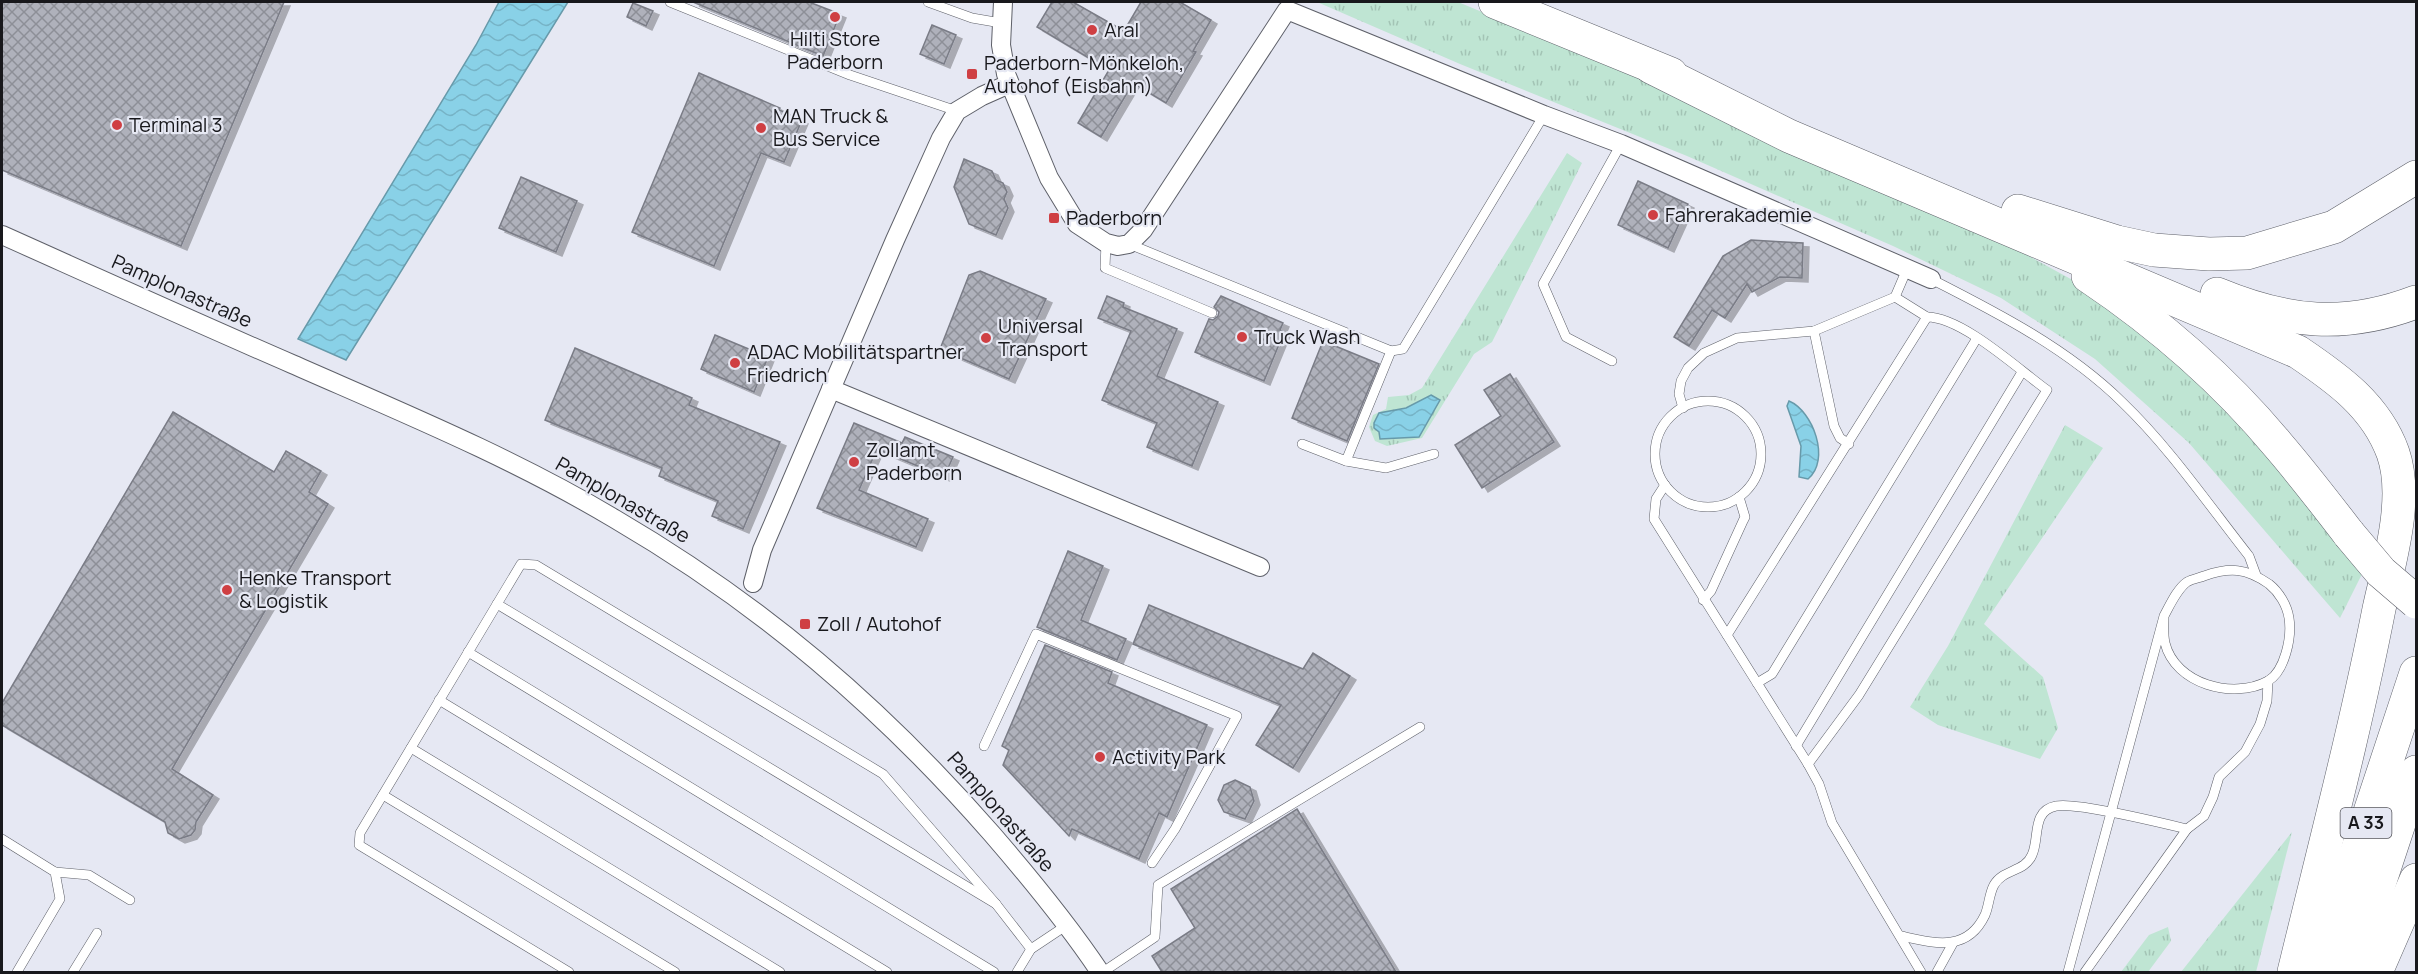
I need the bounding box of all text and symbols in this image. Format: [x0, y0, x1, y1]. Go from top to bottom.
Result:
marker: Hilti Store Paderborn [828, 10, 842, 24]
place label: Aral [1104, 16, 1139, 43]
marker: Aral [1085, 23, 1099, 37]
place label: Hilti Store Paderborn [787, 25, 883, 75]
place label: Paderborn-Mönkeloh, Autohof (Eisbahn) [984, 49, 1184, 99]
marker: Paderborn-Mönkeloh, Autohof (Eisbahn) [965, 67, 979, 81]
place label: MAN Truck & Bus Service [773, 102, 888, 152]
place label: Terminal 3 [129, 111, 223, 138]
marker: Terminal 3 [110, 118, 124, 132]
marker: MAN Truck & Bus Service [754, 121, 768, 135]
place label: Fahrerakademie [1665, 201, 1812, 228]
place label: Paderborn [1066, 204, 1162, 231]
marker: Fahrerakademie [1646, 208, 1660, 222]
marker: Paderborn [1047, 211, 1061, 225]
street label: Pamplonastraße [108, 247, 257, 334]
place label: Universal Transport [998, 312, 1088, 362]
place label: Truck Wash [1254, 323, 1360, 350]
marker: Truck Wash [1235, 330, 1249, 344]
marker: Universal Transport [979, 331, 993, 345]
place label: ADAC Mobilitätspartner Friedrich [747, 338, 964, 388]
marker: ADAC Mobilitätspartner Friedrich [728, 356, 742, 370]
place label: Zollamt Paderborn [866, 436, 962, 486]
street label: Pamplonastraße [551, 450, 695, 549]
marker: Zollamt Paderborn [847, 455, 861, 469]
place label: Henke Transport & Logistik [239, 564, 392, 614]
marker: Henke Transport & Logistik [220, 583, 234, 597]
place label: Zoll / Autohof [817, 610, 941, 637]
marker: Zoll / Autohof [798, 617, 812, 631]
place label: Activity Park [1112, 743, 1226, 770]
street label: Pamplonastraße [942, 746, 1061, 878]
marker: Activity Park [1093, 750, 1107, 764]
road number: A 33 [2340, 808, 2392, 838]

